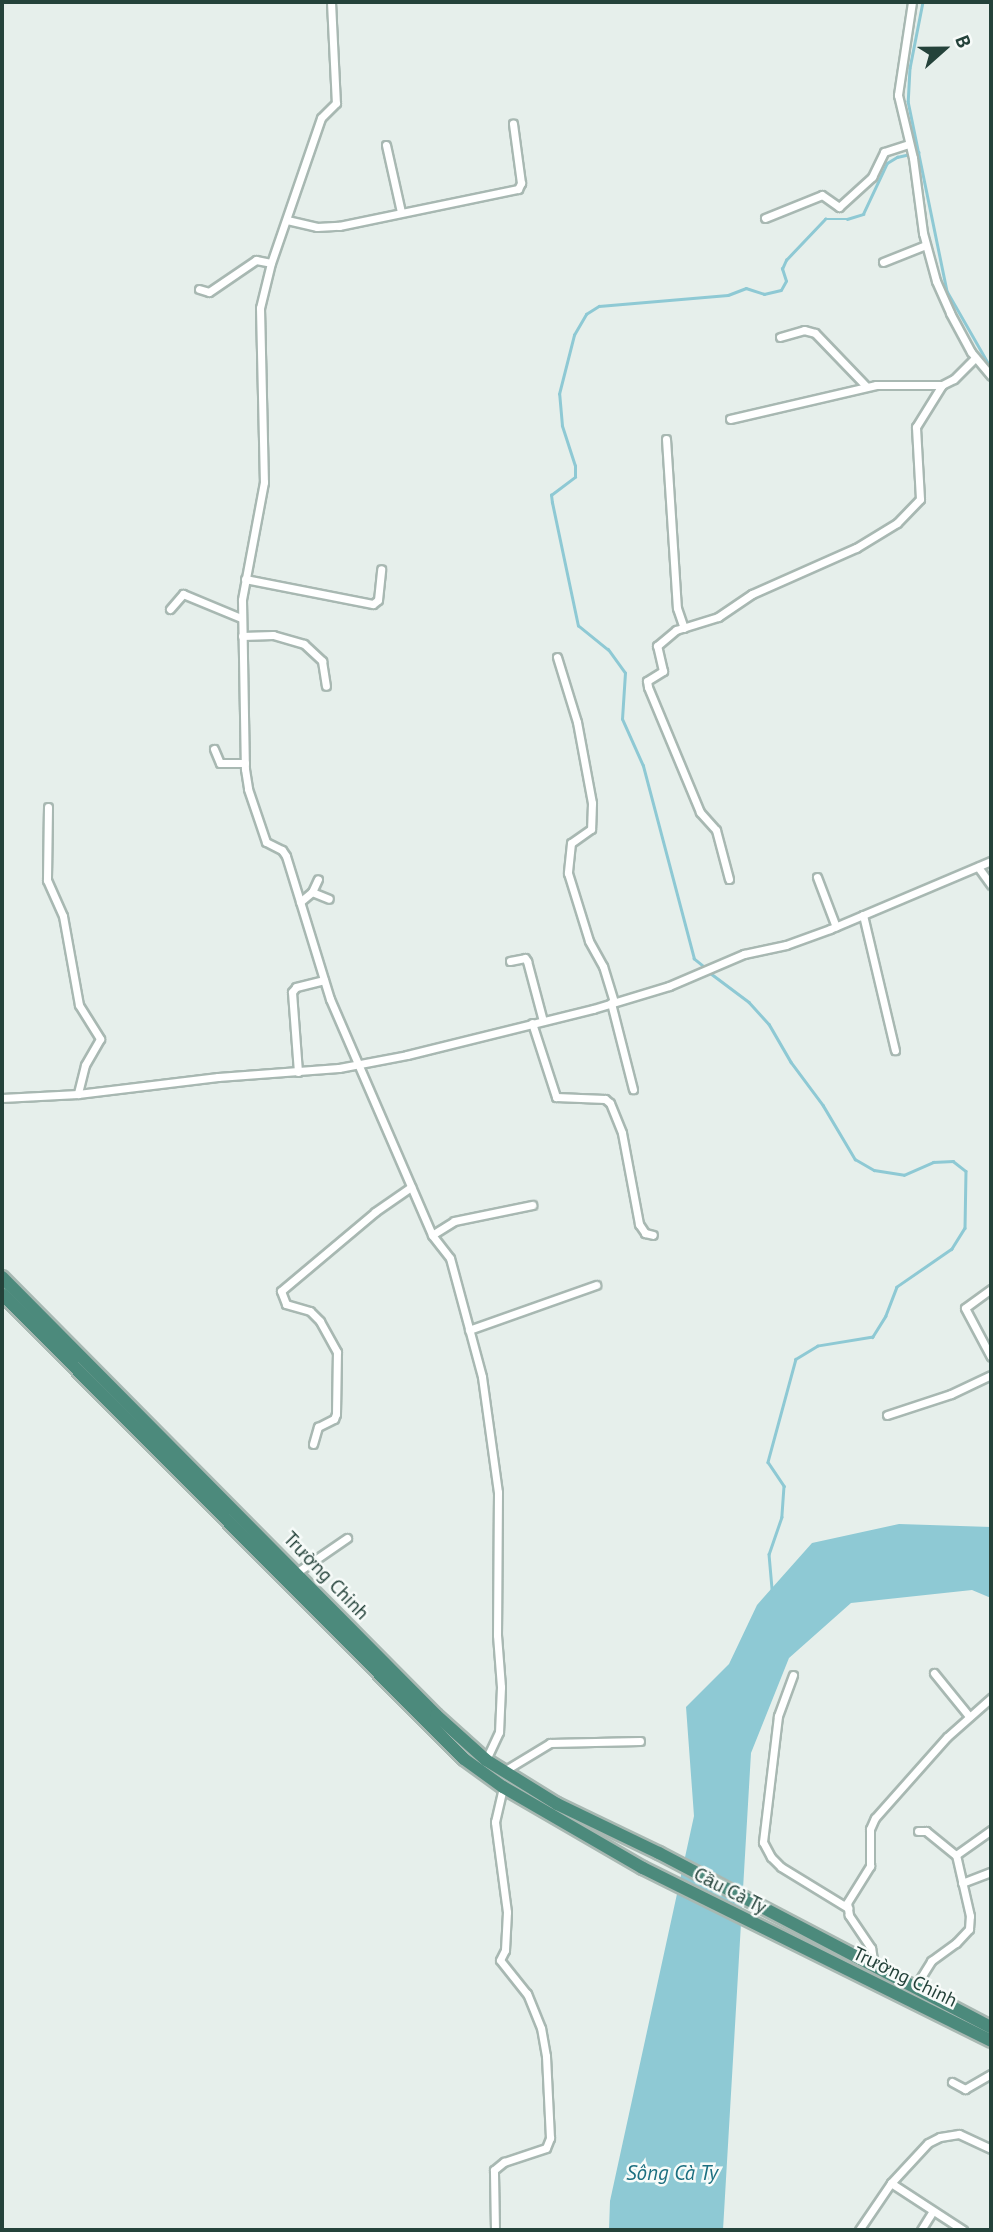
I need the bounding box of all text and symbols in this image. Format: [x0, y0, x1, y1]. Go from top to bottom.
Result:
north arrow [909, 14, 979, 84]
text: B [950, 32, 977, 51]
street label: Trường Chinh [279, 1527, 373, 1625]
street label: Cầu Cà Ty [690, 1863, 770, 1919]
street label: Trường Chinh [849, 1942, 961, 2012]
water label: Sông Cà Ty [626, 2160, 718, 2186]

